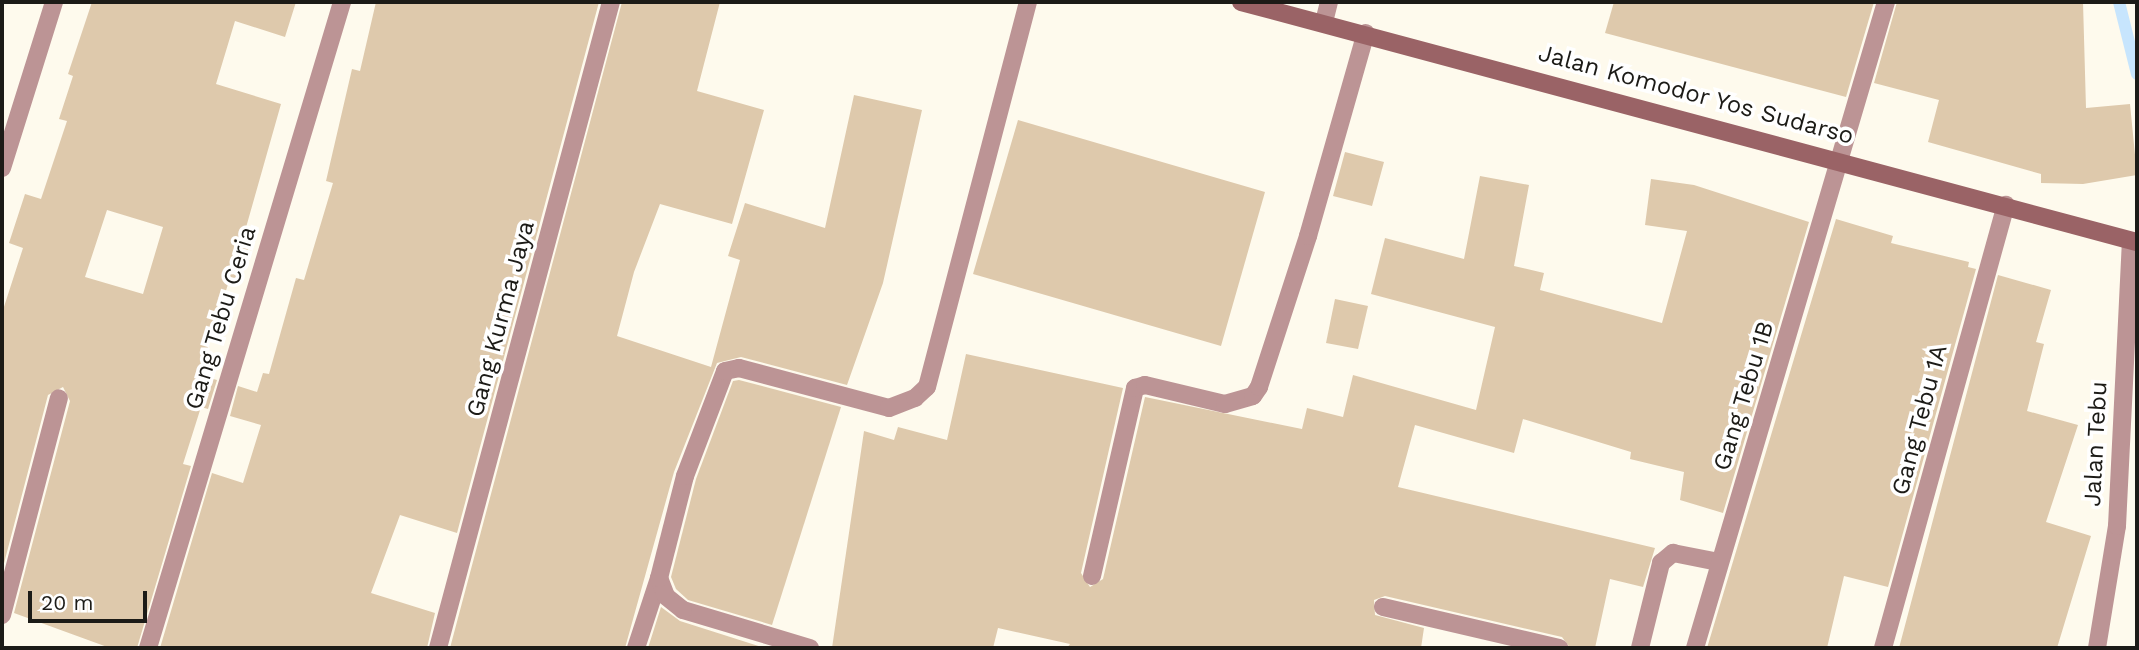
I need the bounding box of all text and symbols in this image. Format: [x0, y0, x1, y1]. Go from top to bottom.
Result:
street label: Jalan Komodor Yos Sudarso [1534, 39, 1858, 151]
street label: Gang Kurma Jaya [461, 217, 541, 421]
street label: Gang Tebu Ceria [179, 223, 263, 413]
street label: Gang Tebu 1B [1707, 317, 1781, 475]
street label: Gang Tebu 1A [1886, 341, 1954, 499]
street label: Jalan Tebu [2078, 380, 2114, 508]
scale bar [32, 576, 150, 620]
text: 20 m [41, 590, 93, 615]

